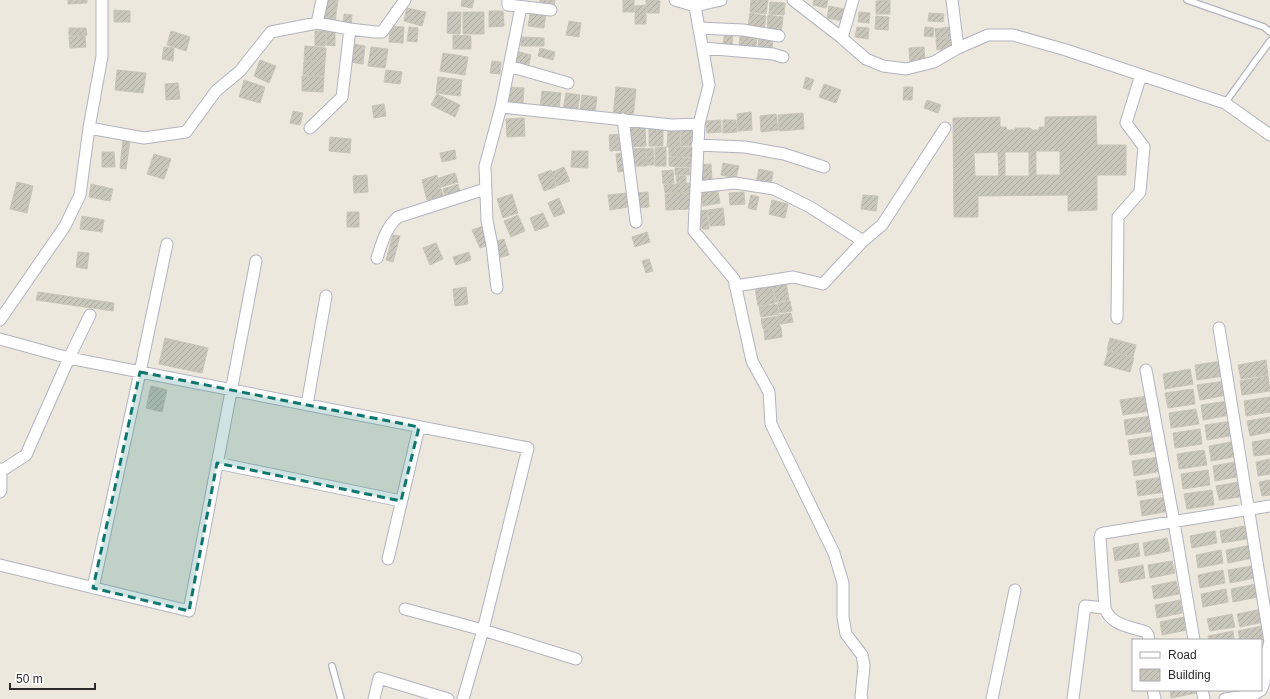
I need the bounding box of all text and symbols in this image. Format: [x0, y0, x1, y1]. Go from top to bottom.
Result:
legend [1132, 639, 1262, 691]
text: Road [1168, 648, 1197, 662]
scale bar [10, 665, 95, 691]
text: Building [1168, 668, 1211, 682]
text: 50 m [16, 672, 43, 686]

